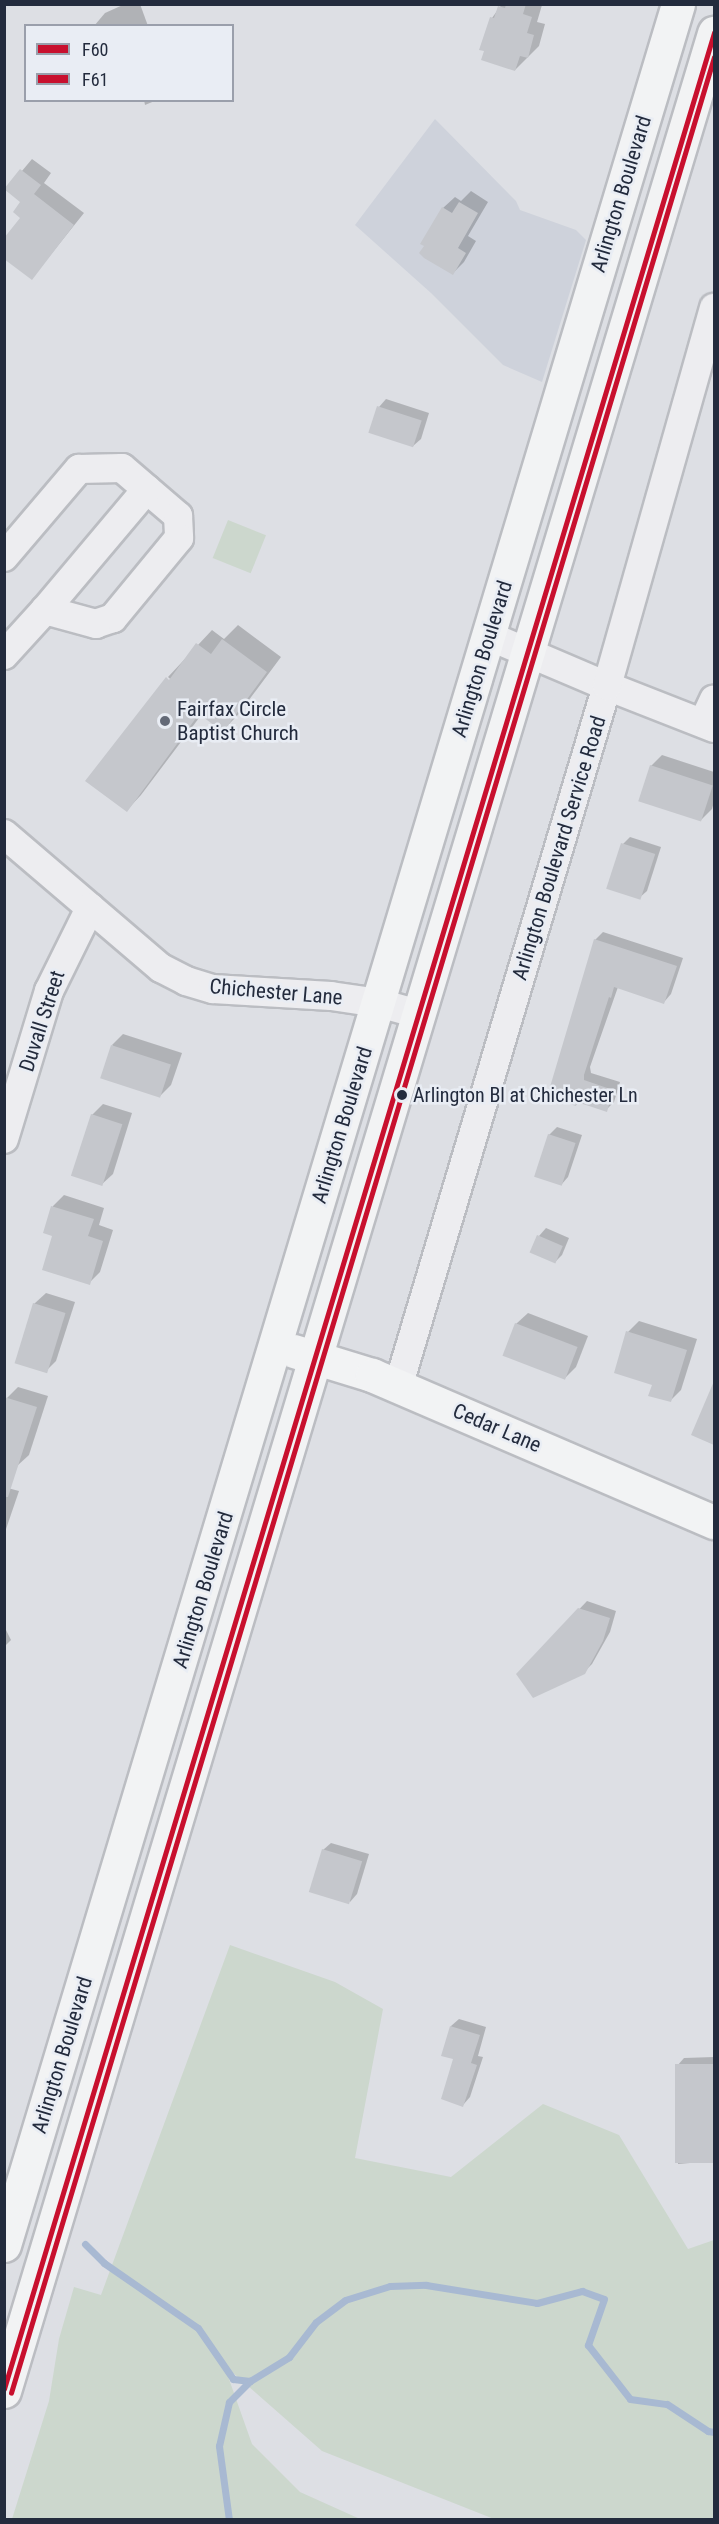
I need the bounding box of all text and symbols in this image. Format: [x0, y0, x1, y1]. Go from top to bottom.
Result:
legend [24, 24, 234, 102]
text: F60 [82, 39, 108, 60]
text: F61 [82, 69, 108, 90]
street label: Arlington Boulevard [585, 113, 657, 275]
street label: Arlington Boulevard [446, 578, 518, 740]
place label: Fairfax Circle Baptist Church [177, 696, 299, 746]
street label: Arlington Boulevard Service Road [507, 713, 611, 983]
marker: Fairfax Circle Baptist Church [158, 714, 172, 728]
street label: Duvall Street [14, 967, 70, 1075]
street label: Chichester Lane [208, 974, 344, 1010]
street label: Arlington Boulevard [306, 1044, 378, 1206]
place label: Arlington Bl at Chichester Ln [413, 1083, 638, 1107]
marker: Arlington Bl at Chichester Ln [396, 1089, 408, 1101]
street label: Cedar Lane [449, 1398, 545, 1458]
street label: Arlington Boulevard [167, 1509, 239, 1671]
street label: Arlington Boulevard [26, 1974, 98, 2136]

